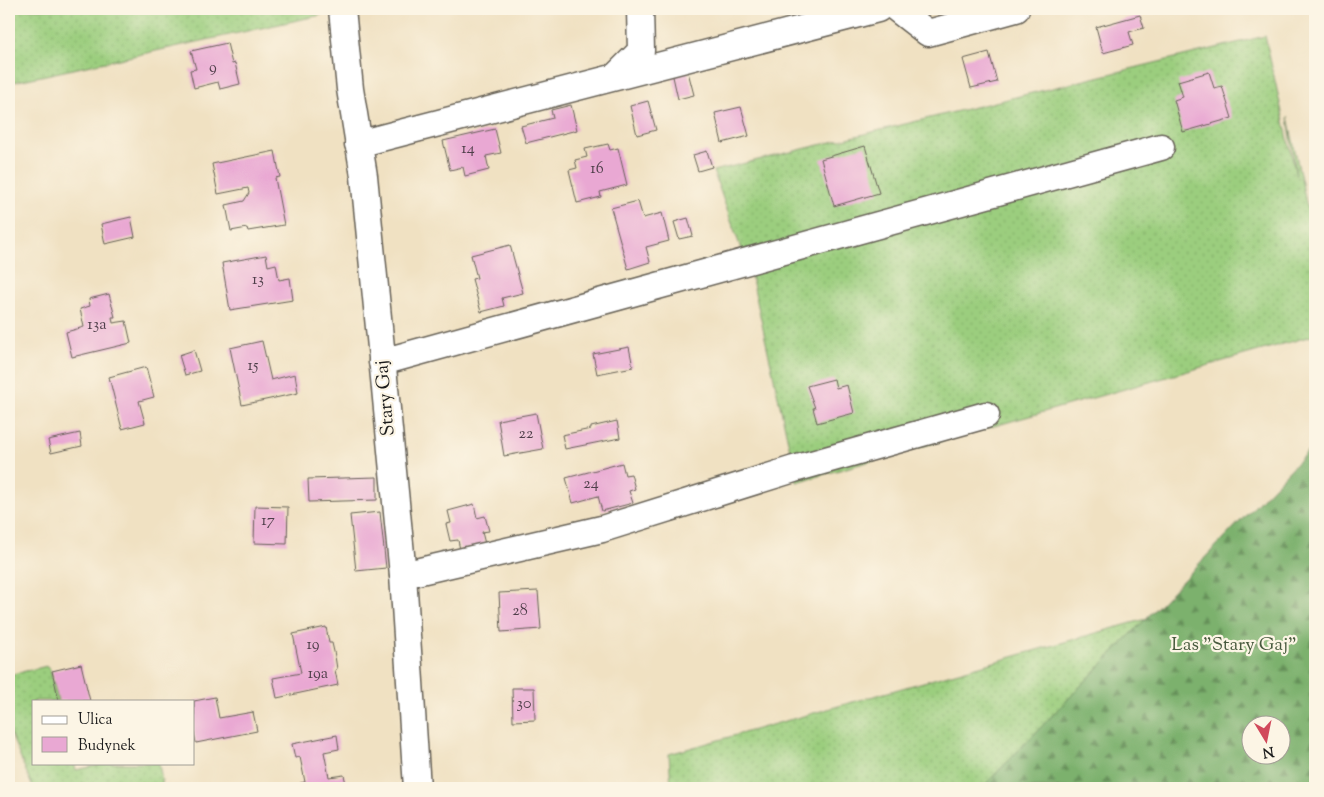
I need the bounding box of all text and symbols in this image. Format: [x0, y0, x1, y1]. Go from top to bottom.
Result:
house number: 9 [209, 57, 217, 80]
house number: 14 [461, 138, 475, 161]
house number: 16 [590, 158, 604, 181]
house number: 13 [252, 269, 264, 292]
house number: 13a [87, 314, 107, 337]
house number: 15 [248, 355, 259, 378]
street label: Stary Gaj [369, 359, 403, 437]
house number: 22 [519, 423, 534, 446]
house number: 24 [583, 473, 599, 496]
house number: 17 [261, 510, 275, 533]
house number: 28 [512, 600, 528, 623]
park label: Las "Stary Gaj" [1171, 632, 1297, 659]
house number: 19 [306, 634, 320, 657]
house number: 19a [308, 663, 329, 686]
house number: 30 [517, 693, 531, 716]
legend [32, 700, 195, 764]
text: Ulica [78, 710, 112, 731]
north arrow [1242, 714, 1292, 764]
text: Budynek [78, 736, 136, 757]
text: N [1261, 740, 1275, 762]

